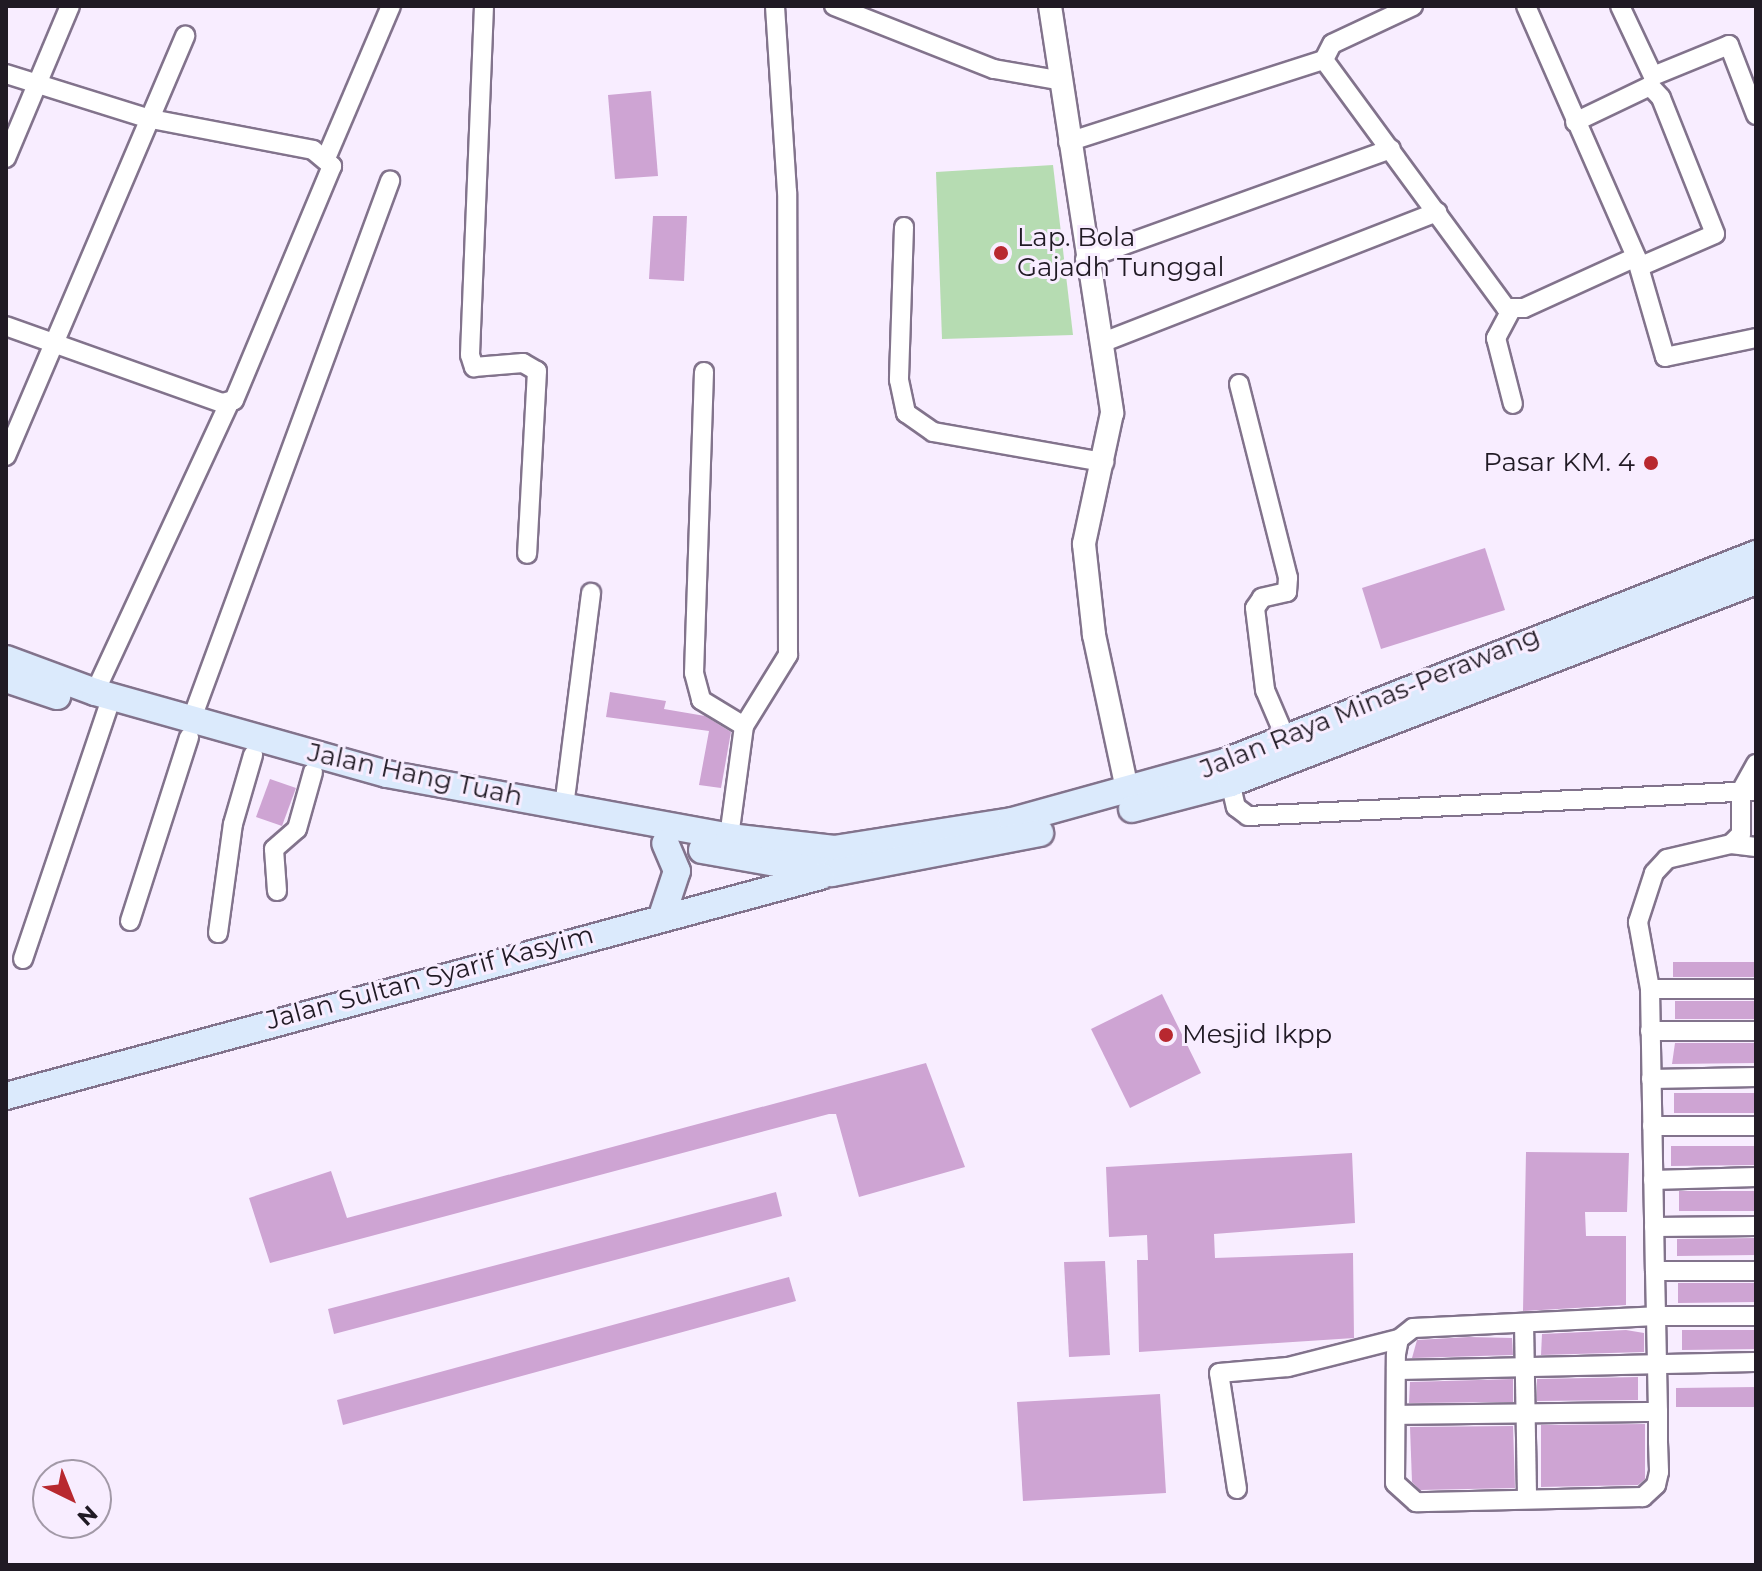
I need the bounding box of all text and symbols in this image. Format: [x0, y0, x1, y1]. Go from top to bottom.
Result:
place label: Lap. Bola Gajadh Tunggal [1017, 222, 1224, 284]
marker: Lap. Bola Gajadh Tunggal [992, 244, 1010, 262]
place label: Pasar KM. 4 [1483, 447, 1635, 479]
marker: Pasar KM. 4 [1642, 454, 1660, 472]
street label: Jalan Raya Minas-Perawang [1196, 620, 1544, 786]
street label: Jalan Hang Tuah [305, 737, 525, 813]
street label: Jalan Sultan Syarif Kasyim [263, 919, 597, 1037]
place label: Mesjid Ikpp [1182, 1019, 1332, 1051]
marker: Mesjid Ikpp [1157, 1026, 1175, 1044]
north arrow [32, 1459, 112, 1539]
text: N [72, 1500, 103, 1531]

